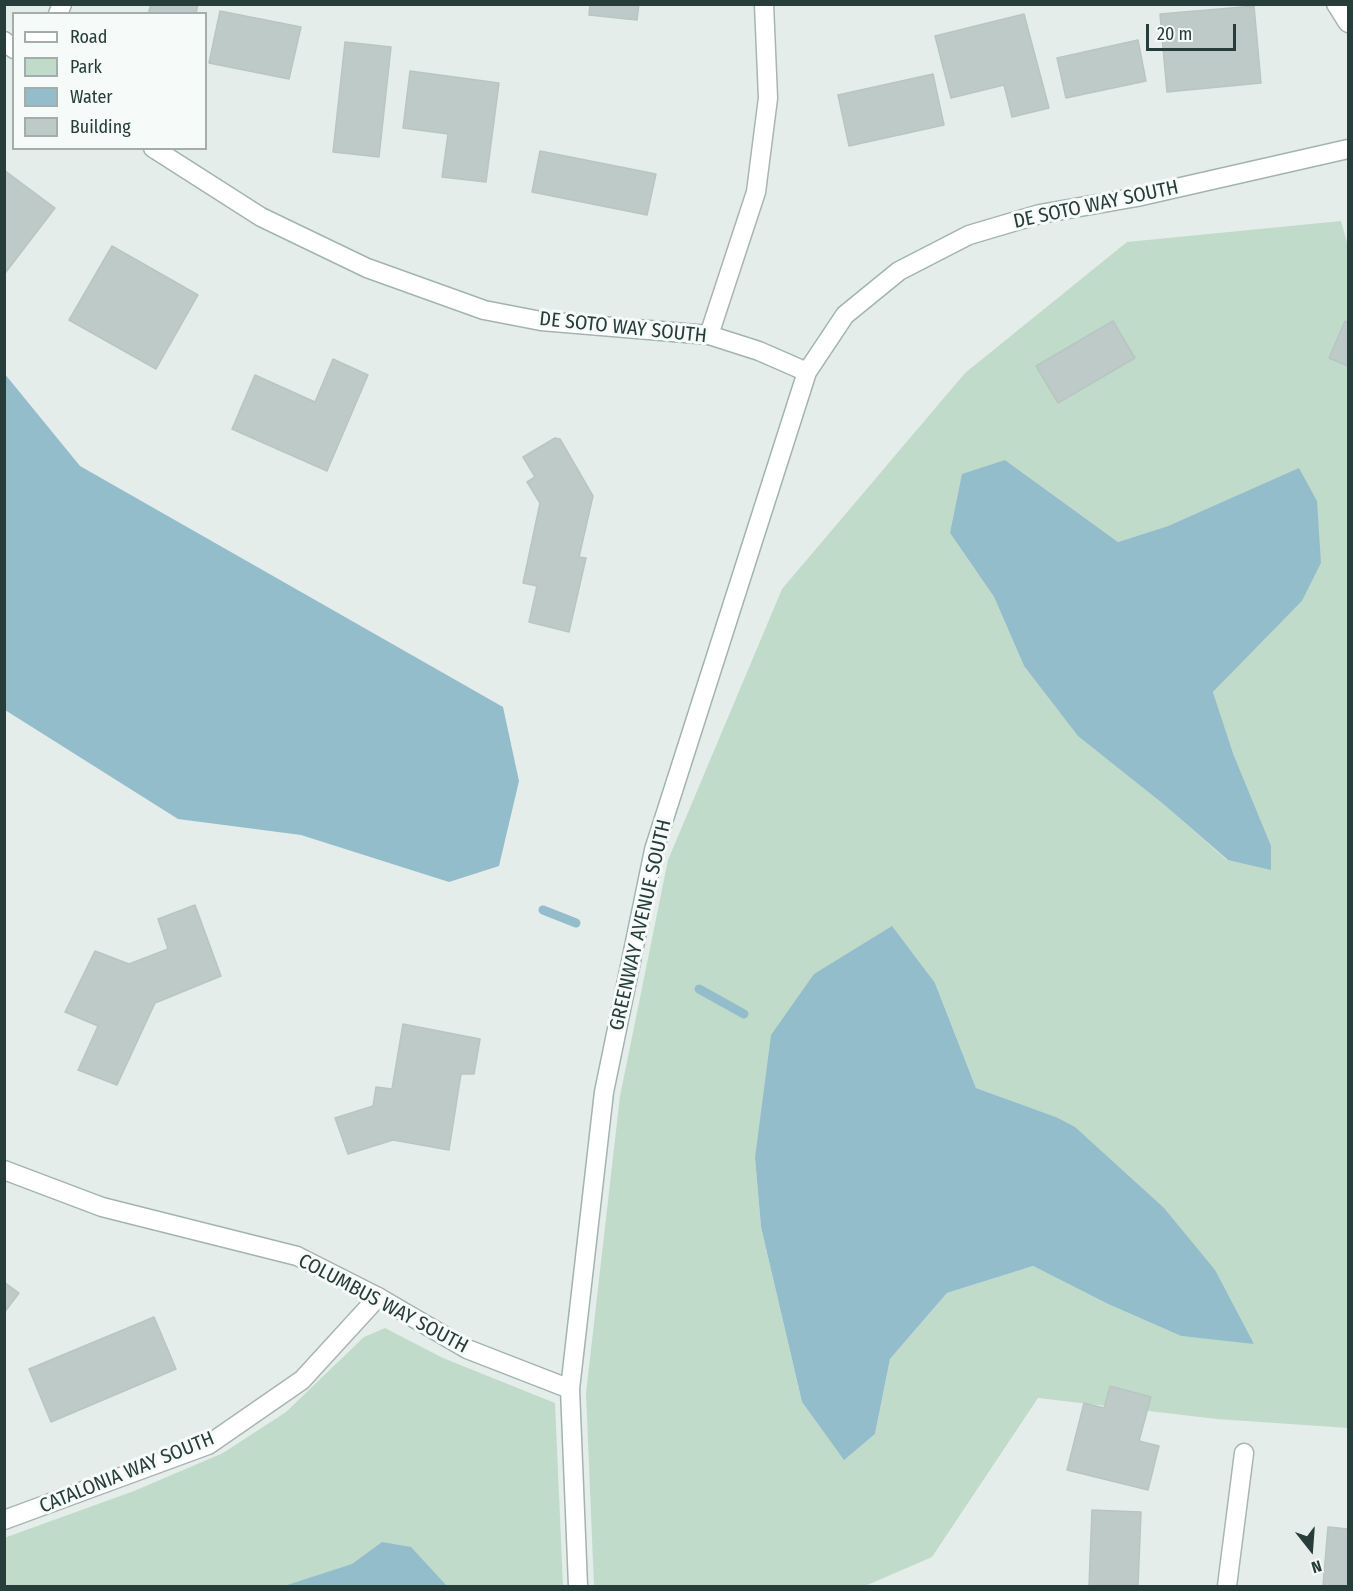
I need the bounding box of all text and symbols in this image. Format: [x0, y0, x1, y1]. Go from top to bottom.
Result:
legend [12, 12, 207, 150]
scale bar [1149, 12, 1239, 50]
text: 20 m [1157, 23, 1192, 45]
text: Road [70, 26, 107, 48]
text: Park [70, 56, 102, 78]
text: Water [70, 86, 113, 108]
text: Building [70, 116, 131, 138]
street label: DE SOTO WAY SOUTH [1011, 176, 1181, 234]
street label: DE SOTO WAY SOUTH [538, 307, 708, 349]
street label: GREENWAY AVENUE SOUTH [605, 817, 677, 1033]
street label: COLUMBUS WAY SOUTH [294, 1249, 472, 1359]
street label: CATALONIA WAY SOUTH [36, 1427, 218, 1519]
north arrow [1281, 1519, 1341, 1579]
text: N [1309, 1556, 1324, 1577]

